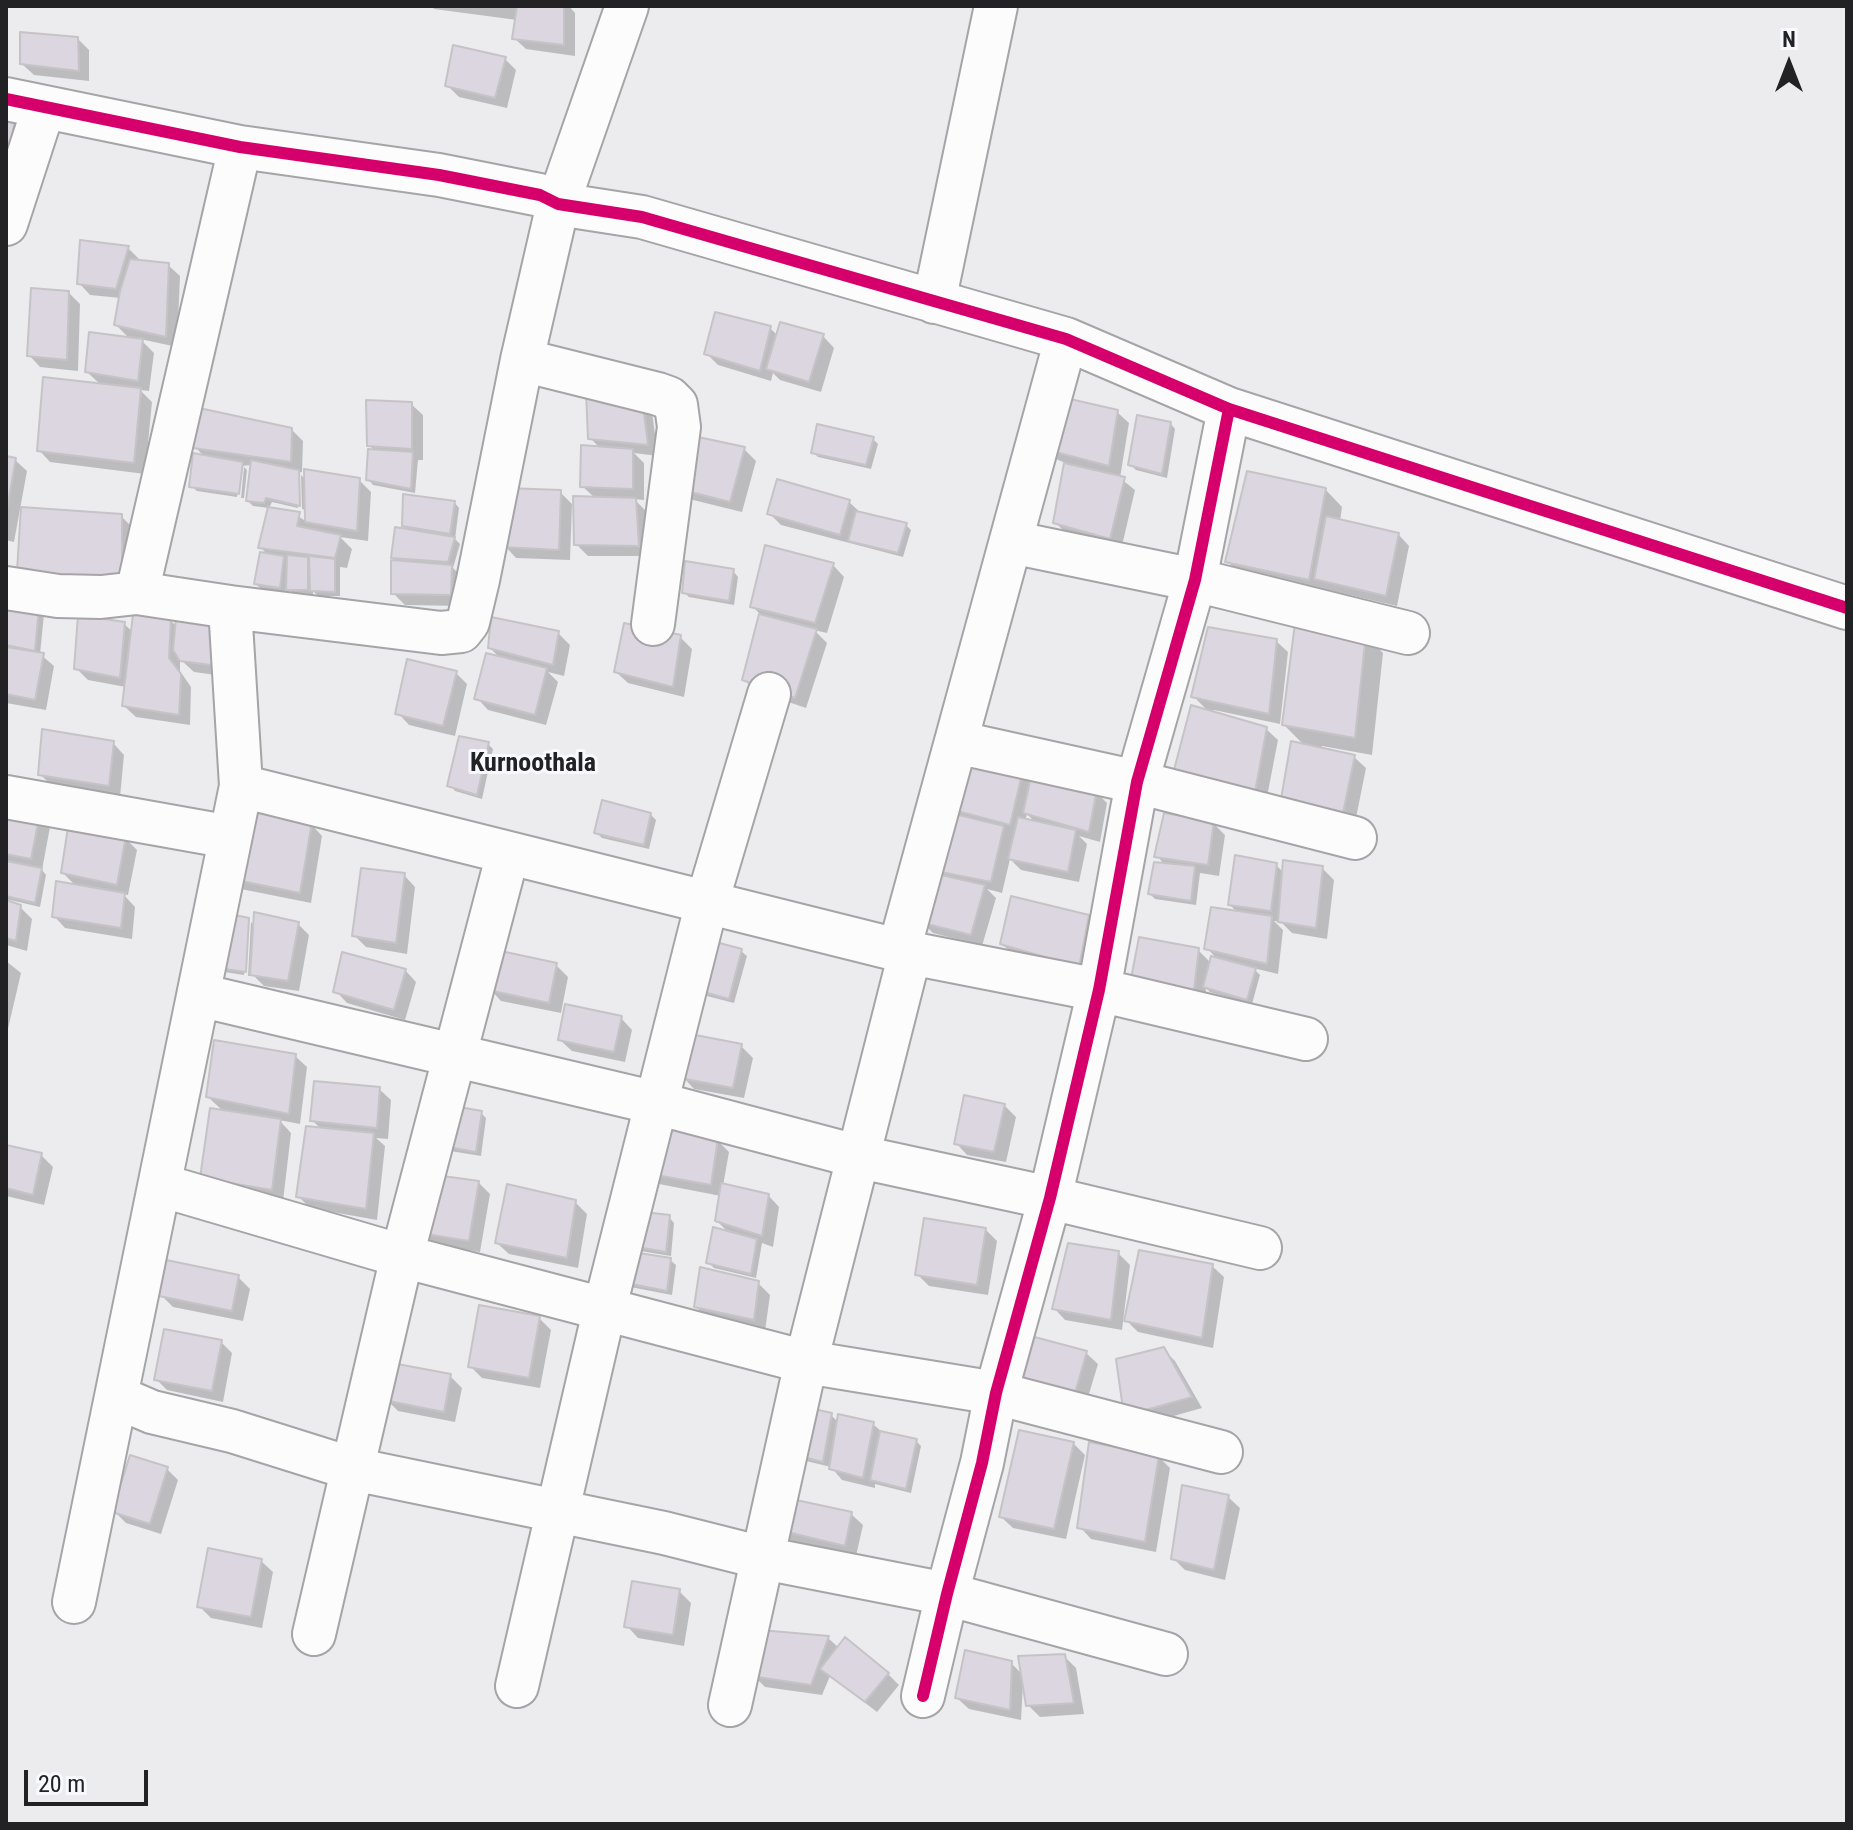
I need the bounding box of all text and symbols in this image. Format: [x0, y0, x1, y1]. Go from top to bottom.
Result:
north arrow [1749, 24, 1829, 104]
text: N [1782, 27, 1796, 52]
district label: Kurnoothala [470, 748, 596, 780]
scale bar [28, 1754, 152, 1804]
text: 20 m [38, 1770, 85, 1798]

